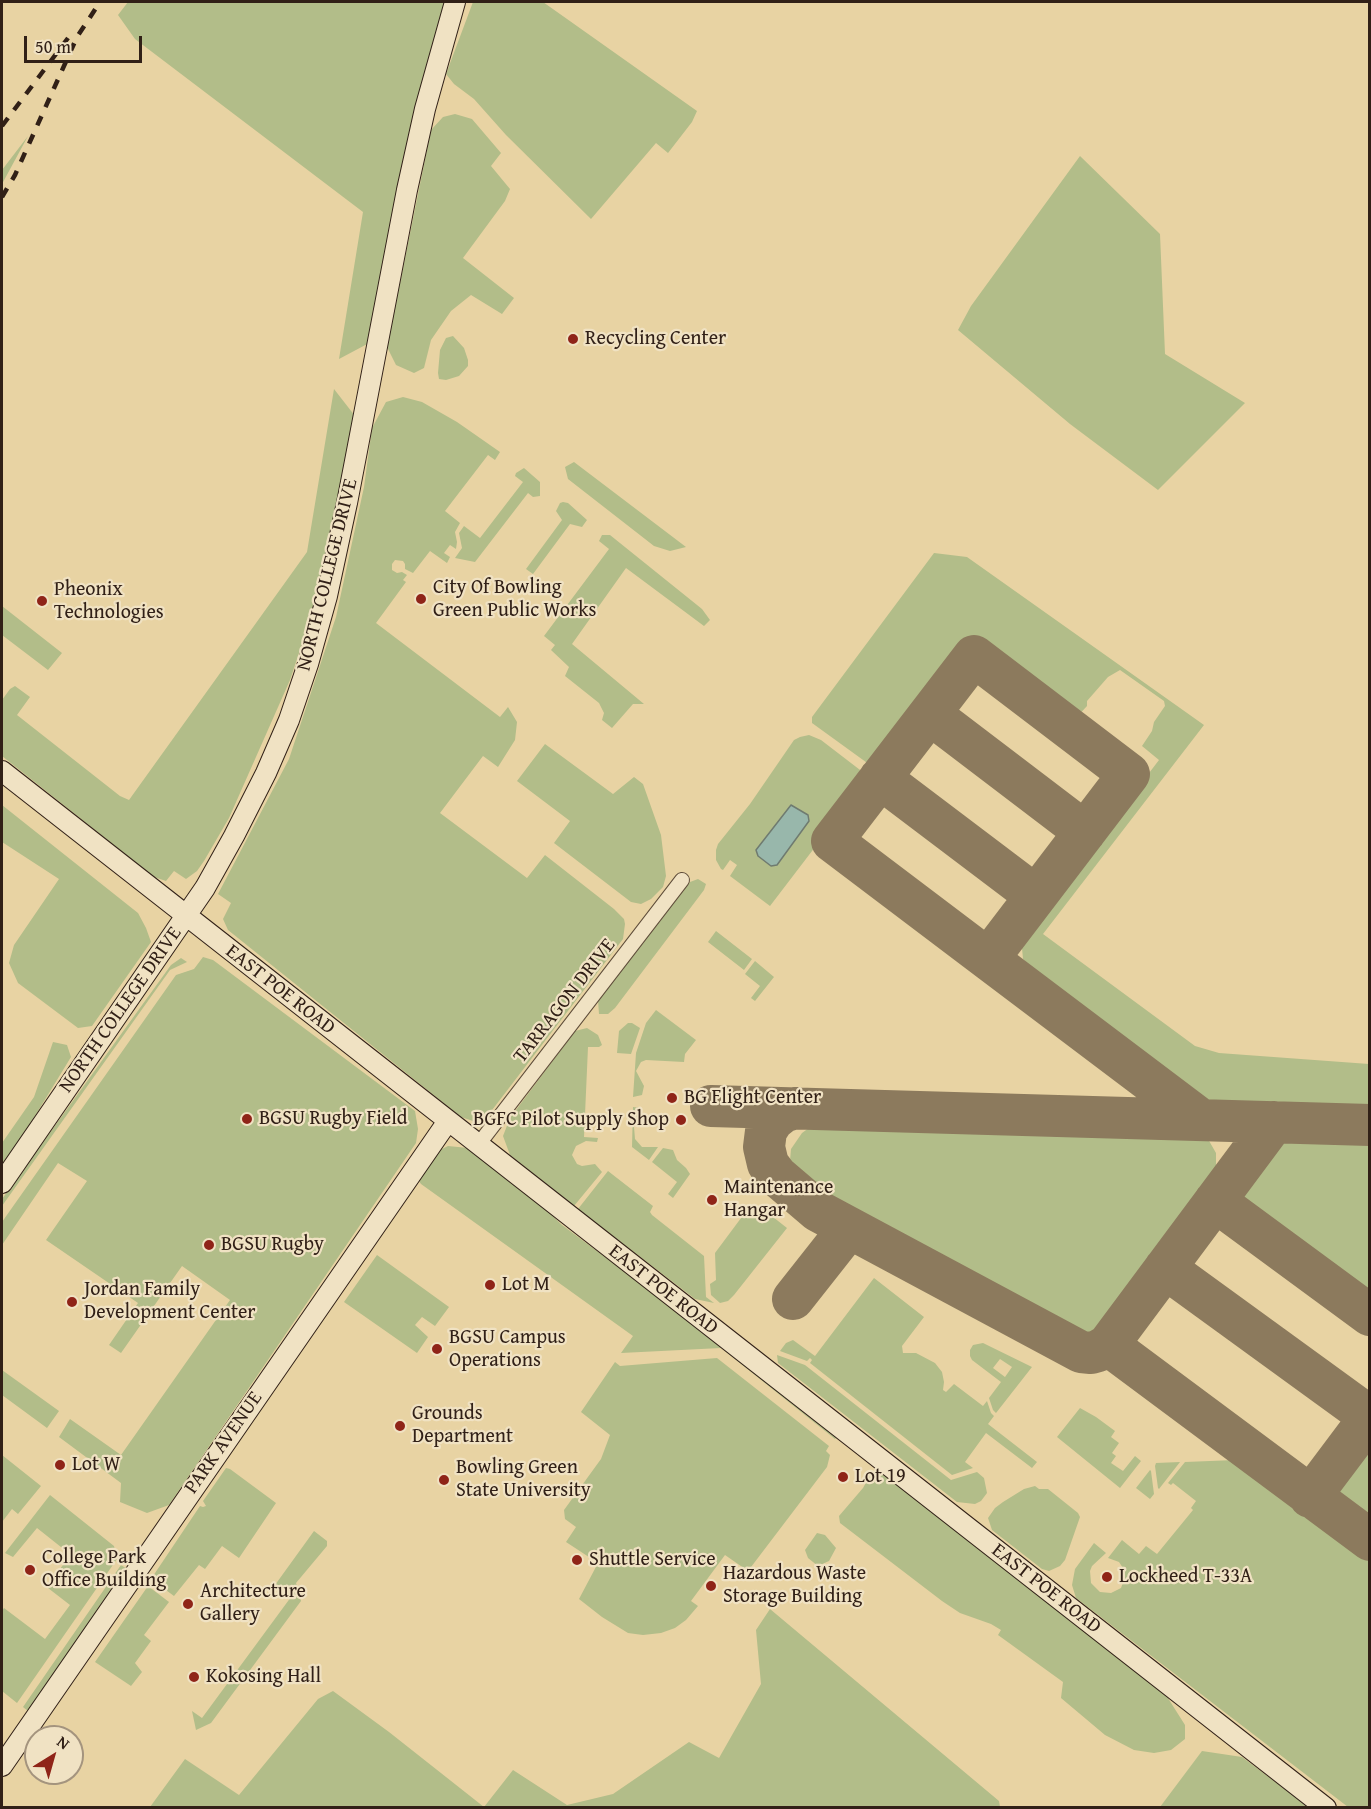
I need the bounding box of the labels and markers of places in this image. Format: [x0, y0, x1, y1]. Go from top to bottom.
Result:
place label: Recycling Center [585, 327, 726, 351]
marker: Recycling Center [566, 332, 580, 346]
place label: City Of Bowling Green Public Works [433, 576, 596, 623]
place label: Pheonix Technologies [54, 578, 164, 625]
marker: City Of Bowling Green Public Works [414, 592, 428, 606]
marker: Pheonix Technologies [35, 594, 49, 608]
place label: BG Flight Center [684, 1086, 821, 1110]
marker: BG Flight Center [665, 1091, 679, 1105]
place label: BGSU Rugby Field [259, 1107, 408, 1131]
place label: BGFC Pilot Supply Shop [473, 1108, 669, 1132]
marker: BGSU Rugby Field [240, 1112, 254, 1126]
marker: BGFC Pilot Supply Shop [674, 1113, 688, 1127]
place label: Maintenance Hangar [724, 1176, 833, 1223]
marker: Maintenance Hangar [705, 1193, 719, 1207]
place label: BGSU Rugby [221, 1233, 324, 1257]
marker: BGSU Rugby [202, 1238, 216, 1252]
place label: Lot M [502, 1273, 550, 1297]
place label: Jordan Family Development Center [84, 1278, 256, 1325]
marker: Lot M [483, 1278, 497, 1292]
marker: Jordan Family Development Center [65, 1295, 79, 1309]
place label: BGSU Campus Operations [449, 1326, 566, 1373]
marker: BGSU Campus Operations [430, 1342, 444, 1356]
place label: Grounds Department [412, 1402, 513, 1449]
marker: Grounds Department [393, 1419, 407, 1433]
place label: Lot W [72, 1453, 120, 1477]
place label: Bowling Green State University [456, 1456, 591, 1503]
marker: Lot W [53, 1458, 67, 1472]
place label: Lot 19 [855, 1465, 906, 1489]
marker: Lot 19 [836, 1470, 850, 1484]
marker: Bowling Green State University [437, 1473, 451, 1487]
place label: College Park Office Building [42, 1546, 166, 1593]
place label: Shuttle Service [589, 1548, 716, 1572]
marker: Shuttle Service [570, 1553, 584, 1567]
place label: Hazardous Waste Storage Building [723, 1562, 866, 1609]
marker: College Park Office Building [23, 1563, 37, 1577]
place label: Lockheed T-33A [1119, 1565, 1252, 1589]
marker: Lockheed T-33A [1100, 1570, 1114, 1584]
marker: Hazardous Waste Storage Building [704, 1579, 718, 1593]
place label: Architecture Gallery [200, 1580, 306, 1627]
marker: Architecture Gallery [181, 1597, 195, 1611]
place label: Kokosing Hall [206, 1665, 321, 1689]
marker: Kokosing Hall [187, 1670, 201, 1684]

